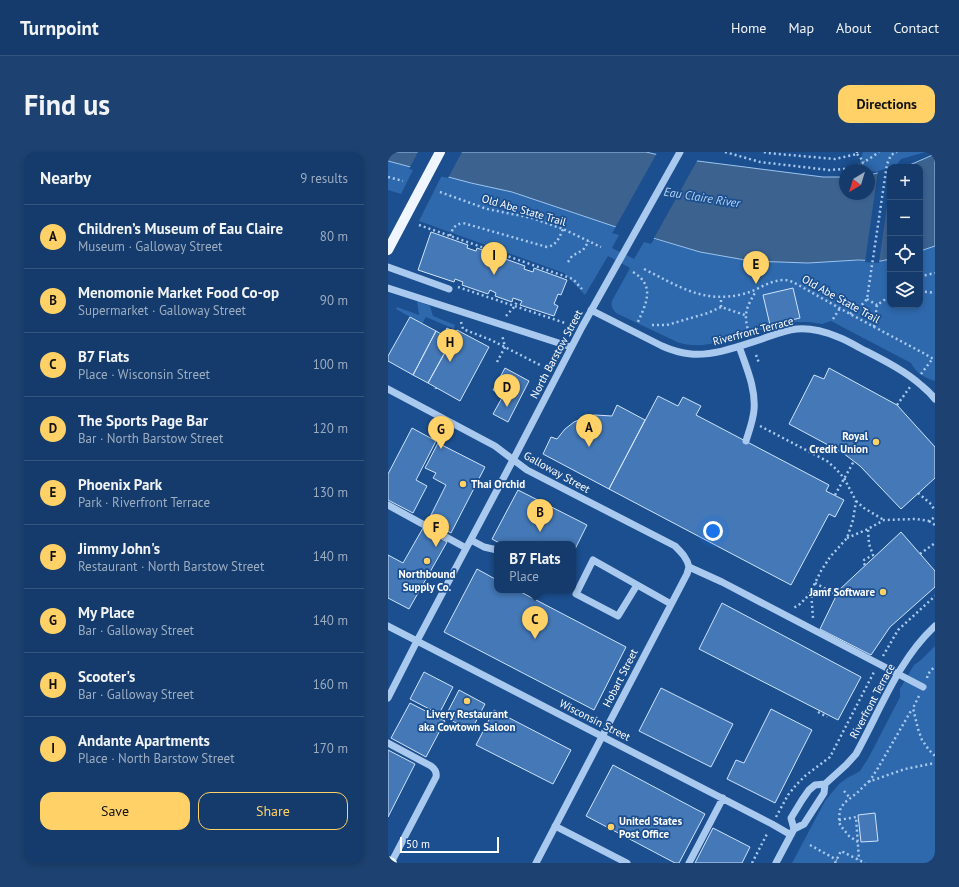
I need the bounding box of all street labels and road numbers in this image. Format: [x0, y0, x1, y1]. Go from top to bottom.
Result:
street label: Old Abe State Trail [480, 191, 569, 229]
street label: Old Abe State Trail [799, 272, 883, 327]
street label: North Barstow Street [527, 307, 585, 401]
street label: Riverfront Terrace [711, 313, 795, 349]
street label: Galloway Street [521, 448, 593, 496]
street label: Hobart Street [599, 646, 641, 709]
street label: Riverfront Terrace [846, 661, 898, 741]
street label: Wisconsin Street [557, 696, 633, 744]

